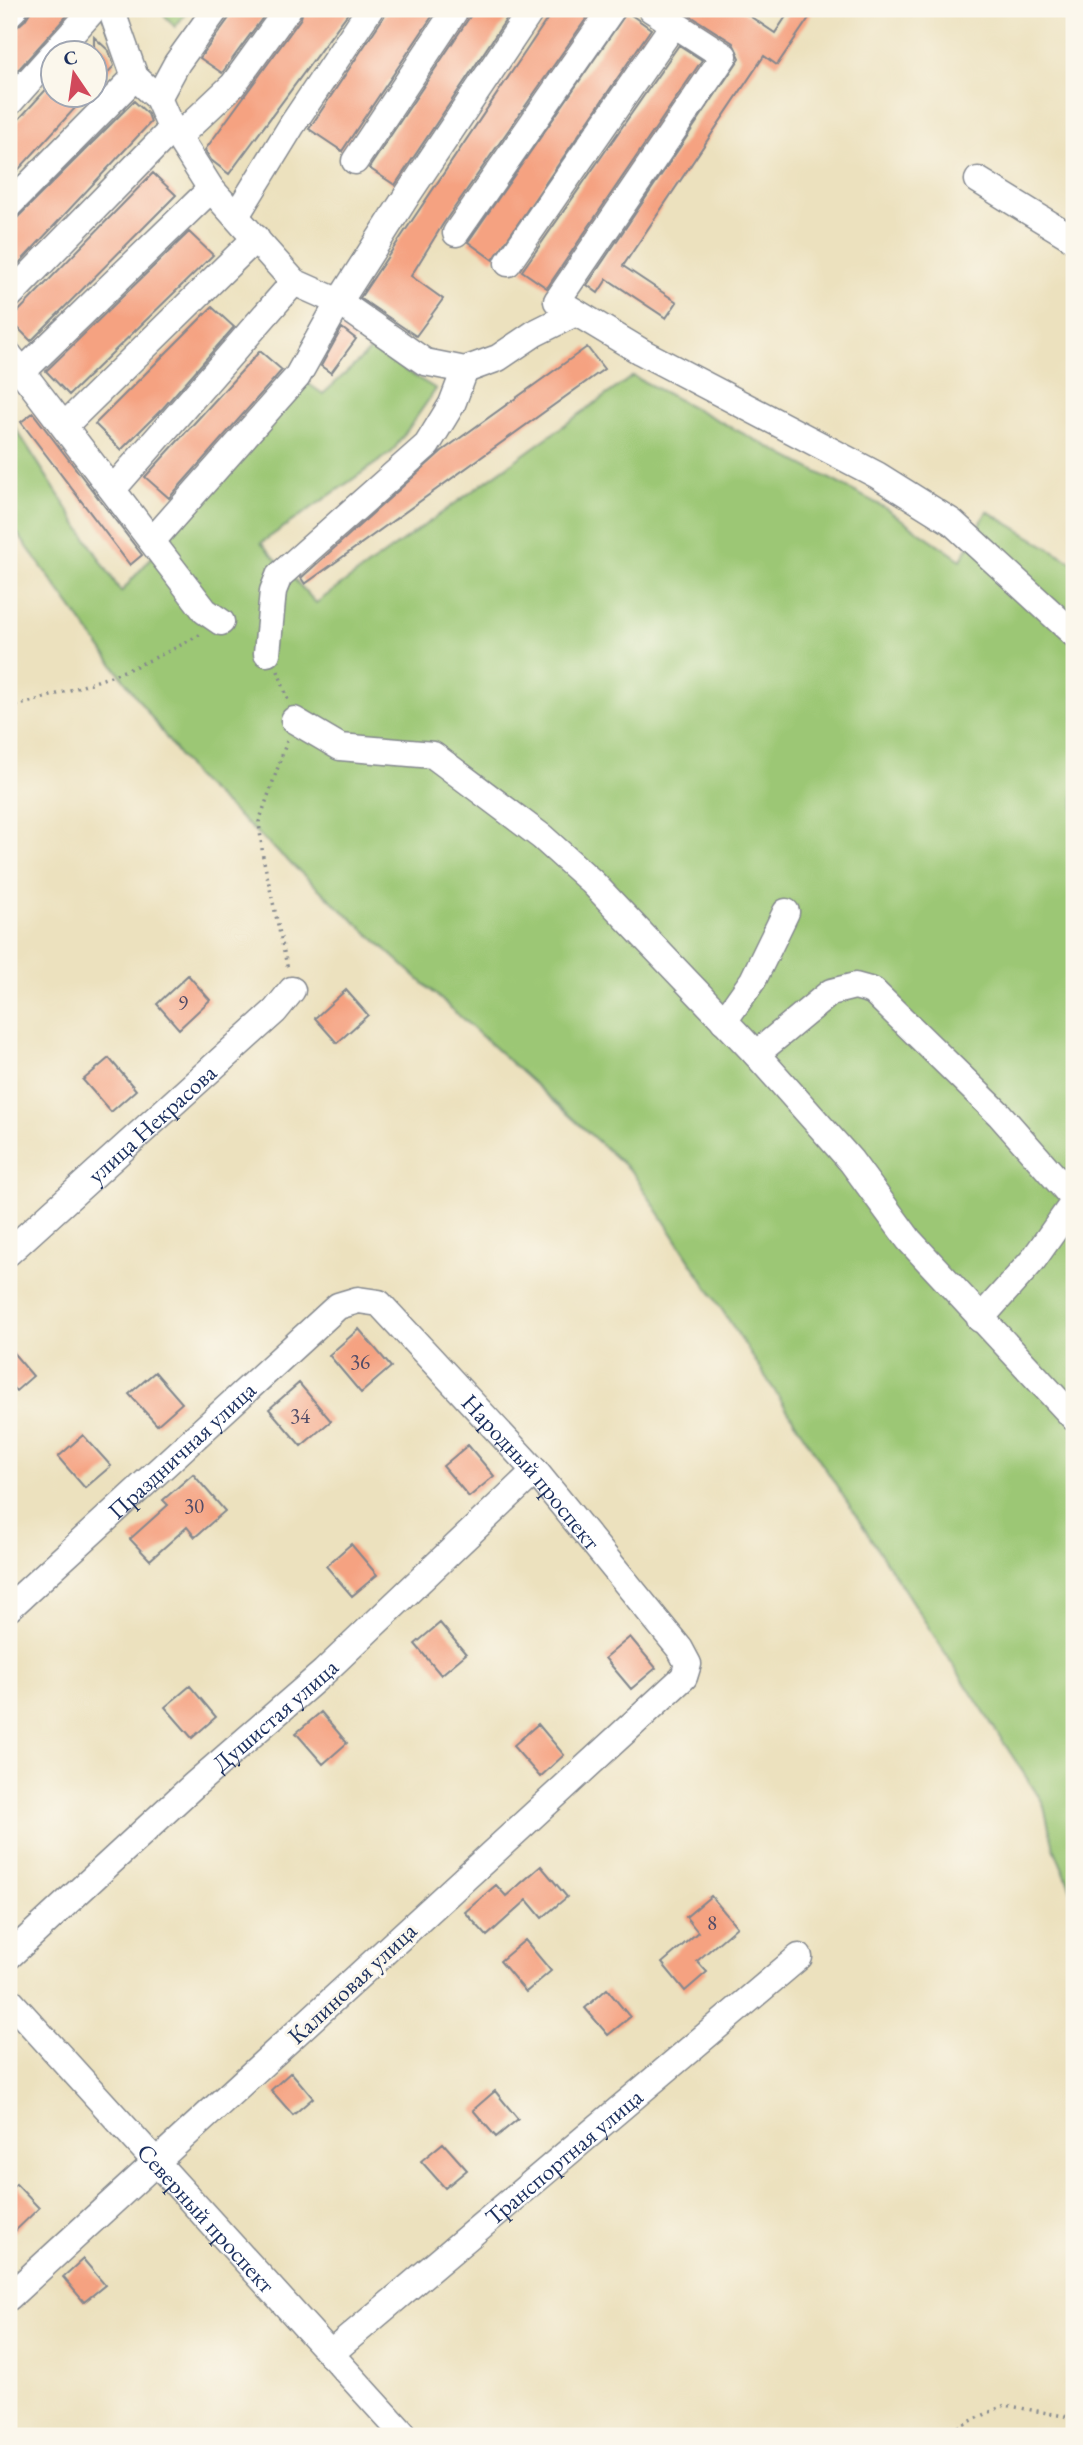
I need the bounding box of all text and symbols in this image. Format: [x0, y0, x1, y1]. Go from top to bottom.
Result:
north arrow [38, 38, 108, 108]
text: С [61, 44, 80, 72]
house number: 9 [178, 989, 188, 1016]
street label: улица Некрасова [80, 1056, 223, 1190]
house number: 36 [350, 1348, 370, 1375]
street label: Праздничная улица [101, 1374, 262, 1526]
street label: Народный проспект [455, 1387, 608, 1556]
house number: 34 [290, 1402, 311, 1429]
house number: 30 [184, 1492, 204, 1519]
street label: Душистая улица [205, 1651, 345, 1778]
house number: 8 [707, 1909, 717, 1936]
street label: Калиновая улица [281, 1915, 423, 2051]
street label: Транспортная улица [478, 2080, 649, 2232]
street label: Северный проспект [131, 2136, 283, 2299]

